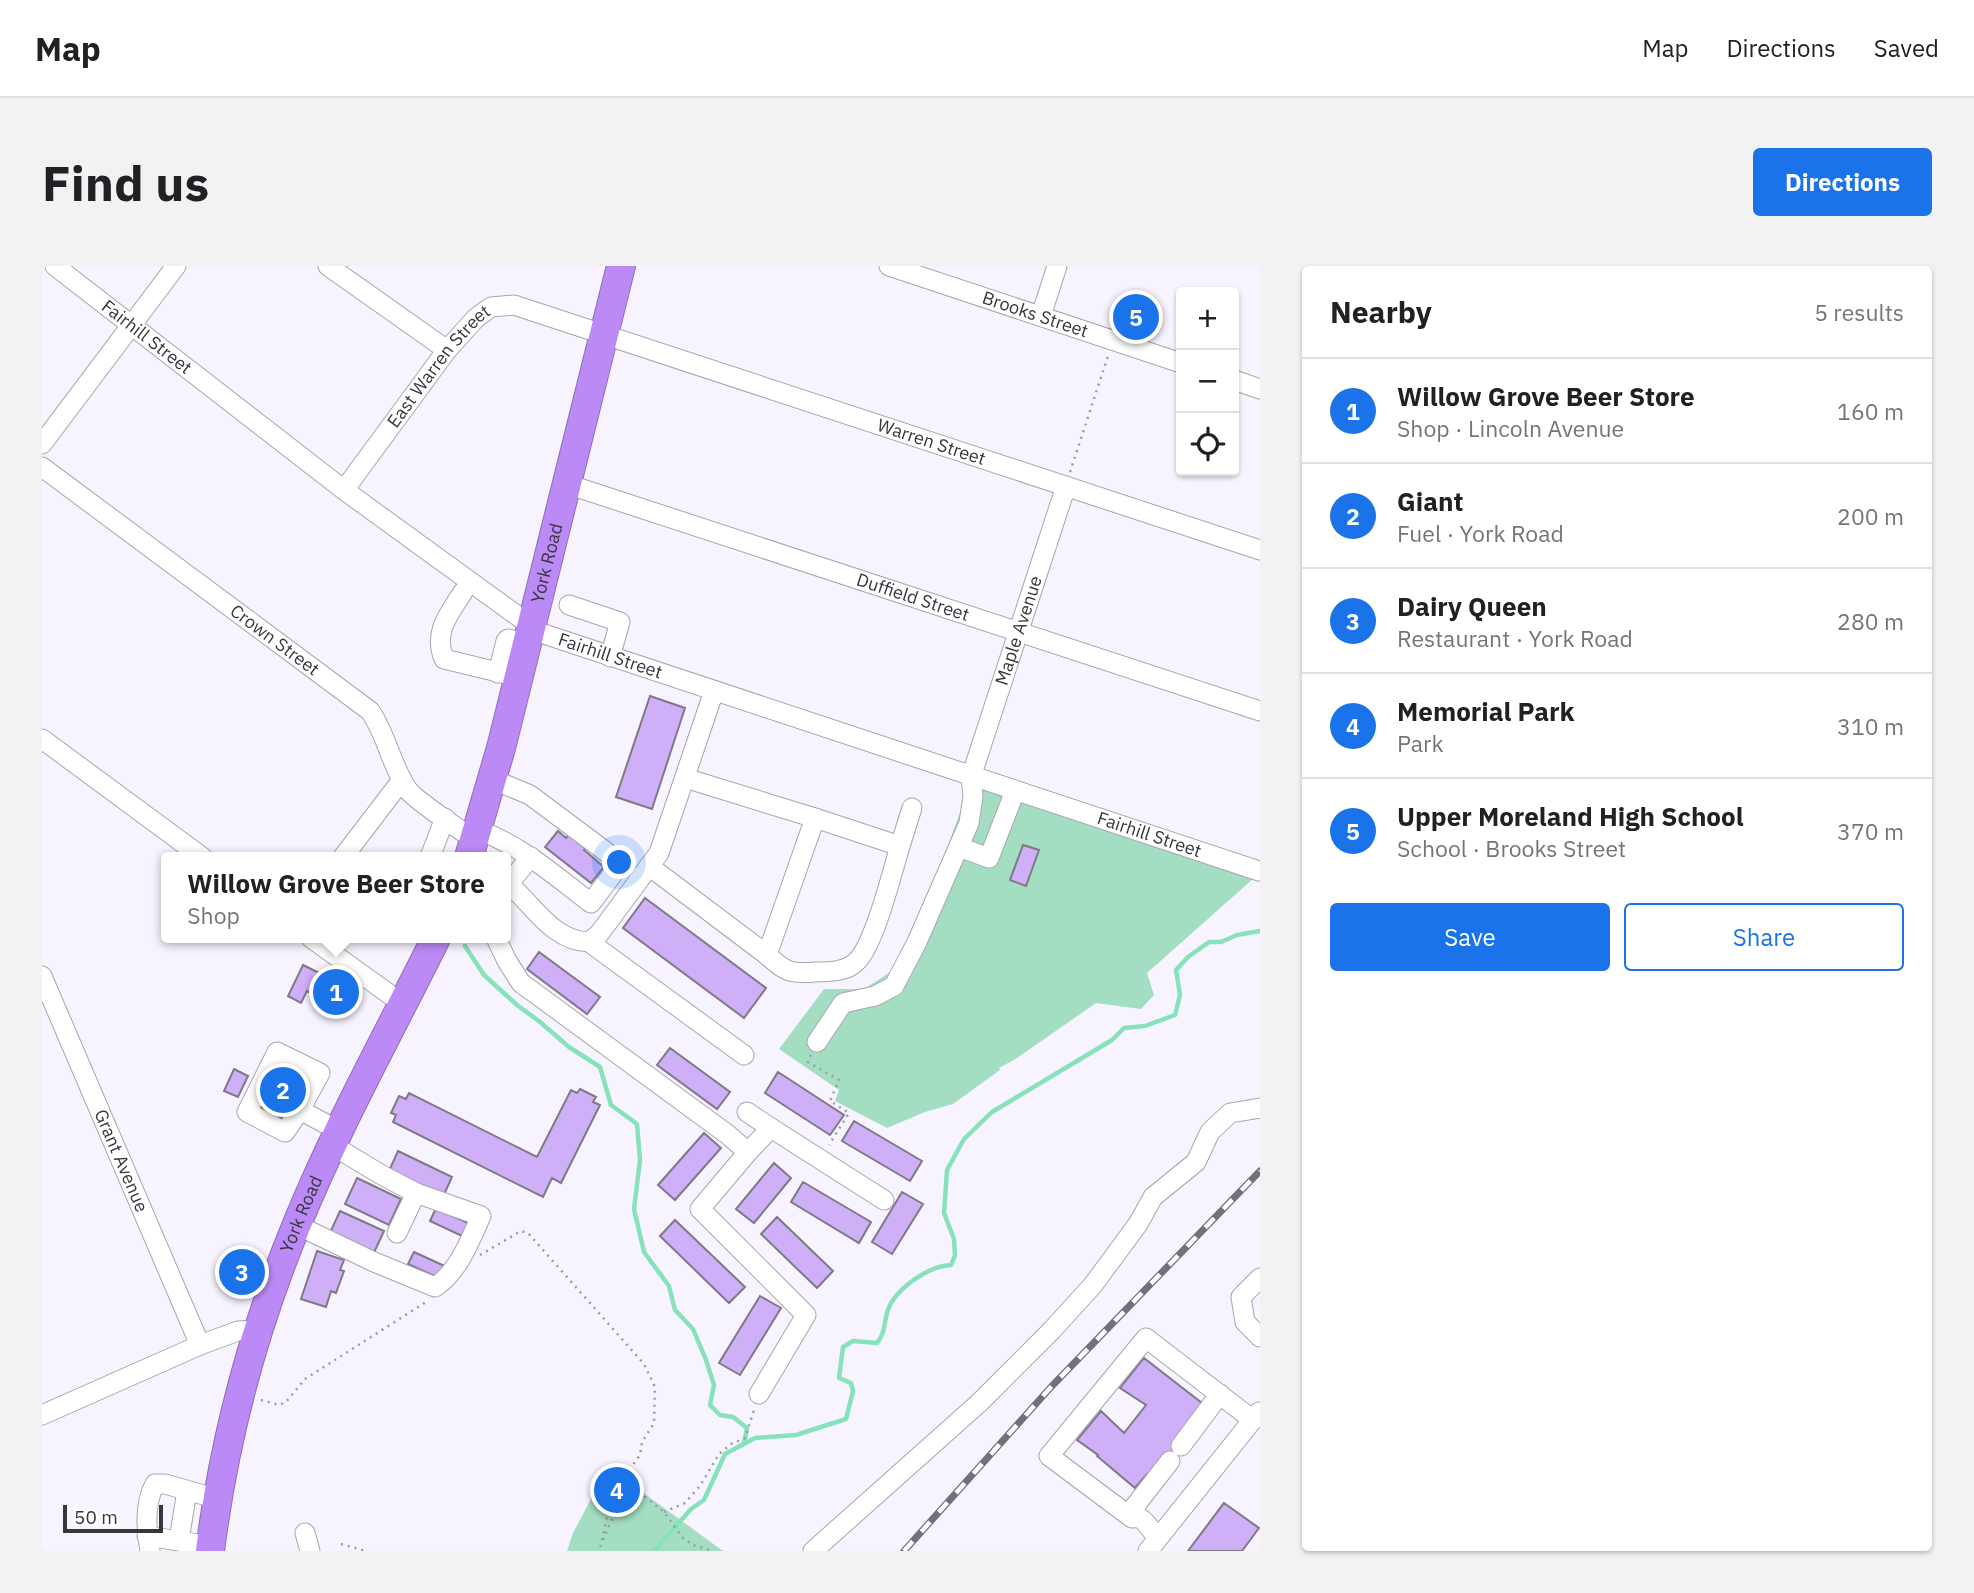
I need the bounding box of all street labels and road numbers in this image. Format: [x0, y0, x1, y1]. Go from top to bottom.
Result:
street label: Brooks Street [979, 286, 1091, 342]
street label: Fairhill Street [97, 294, 197, 379]
street label: East Warren Street [382, 300, 495, 432]
street label: Warren Street [875, 413, 989, 470]
street label: York Road [525, 521, 568, 606]
street label: Duffield Street [854, 568, 972, 626]
street label: Maple Avenue [990, 573, 1047, 688]
street label: Crown Street [226, 599, 324, 680]
street label: Fairhill Street [555, 628, 665, 683]
street label: Fairhill Street [1095, 806, 1205, 862]
street label: Grant Avenue [89, 1106, 154, 1216]
street label: York Road [275, 1172, 327, 1256]

